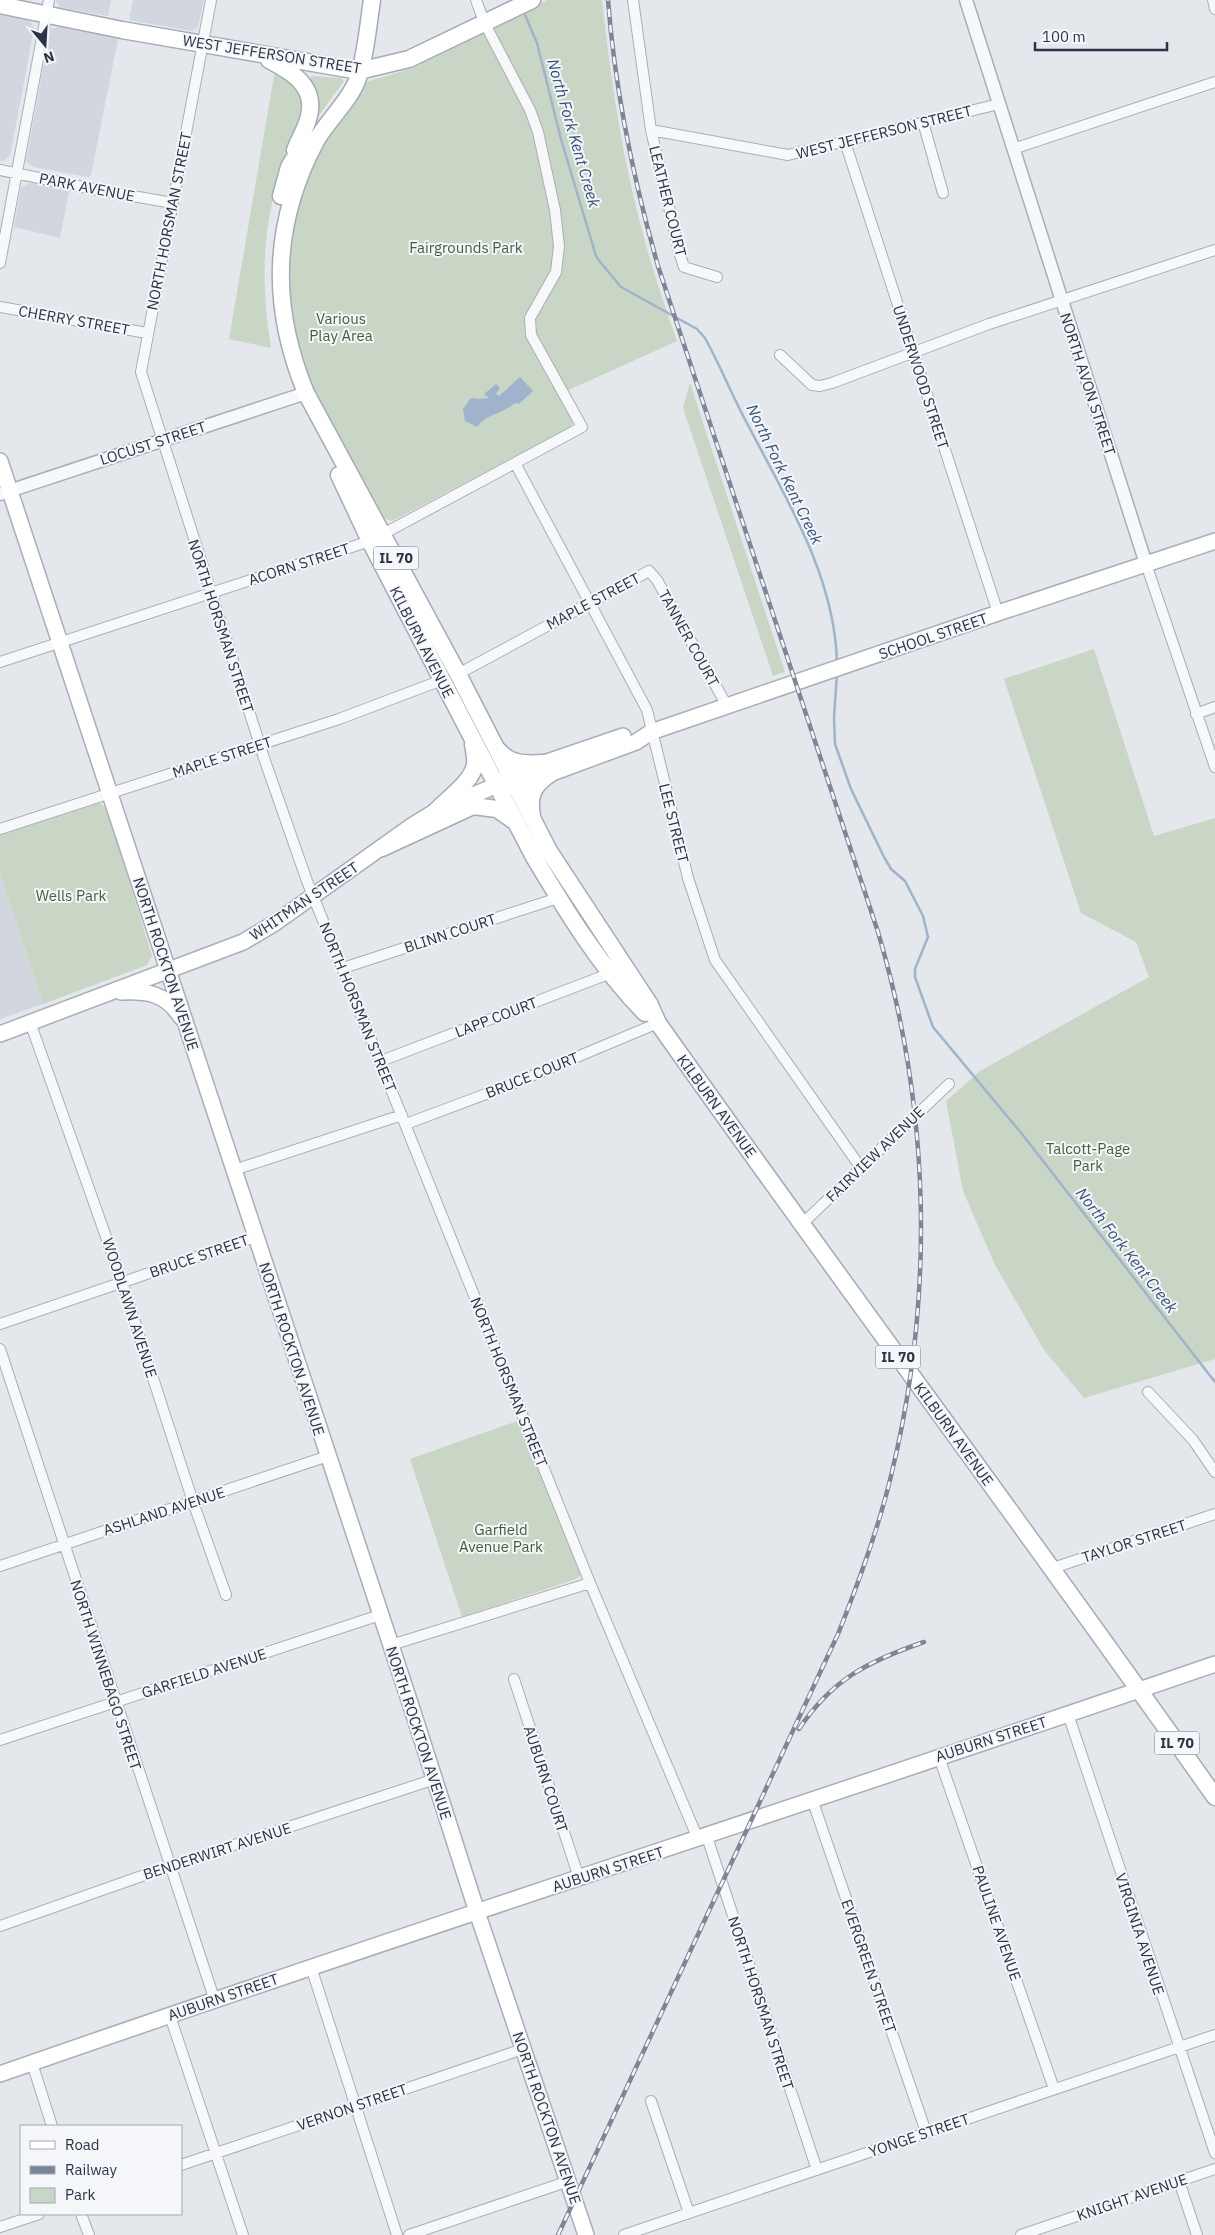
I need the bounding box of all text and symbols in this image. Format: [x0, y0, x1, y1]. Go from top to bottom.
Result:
north arrow [20, 20, 70, 70]
scale bar [1035, 20, 1168, 52]
text: 100 m [1042, 27, 1086, 46]
street label: WEST JEFFERSON STREET [181, 30, 363, 78]
text: N [41, 47, 57, 67]
water label: North Fork Kent Creek [543, 56, 605, 210]
street label: WEST JEFFERSON STREET [794, 101, 974, 163]
street label: NORTH HORSMAN STREET [142, 130, 196, 312]
street label: LEATHER COURT [645, 144, 691, 259]
street label: PARK AVENUE [38, 168, 136, 206]
park label: Fairgrounds Park [409, 238, 523, 257]
street label: CHERRY STREET [17, 301, 131, 339]
street label: UNDERWOOD STREET [889, 303, 953, 452]
park label: Various Play Area [309, 309, 373, 345]
street label: NORTH AVON STREET [1056, 310, 1120, 458]
water label: North Fork Kent Creek [742, 400, 828, 548]
street label: LOCUST STREET [97, 417, 209, 469]
street label: NORTH HORSMAN STREET [184, 537, 258, 716]
street label: ACORN STREET [246, 539, 353, 589]
road number: IL 70 [374, 546, 418, 570]
street label: MAPLE STREET [543, 568, 643, 634]
street label: KILBURN AVENUE [386, 583, 458, 701]
street label: TANNER COURT [655, 586, 724, 690]
street label: SCHOOL STREET [876, 608, 990, 663]
street label: MAPLE STREET [170, 732, 275, 782]
street label: LEE STREET [655, 781, 693, 865]
street label: WHITMAN STREET [246, 857, 362, 944]
street label: NORTH ROCKTON AVENUE [129, 875, 203, 1053]
park label: Wells Park [36, 886, 106, 905]
street label: BLINN COURT [402, 909, 499, 957]
street label: NORTH HORSMAN STREET [315, 919, 401, 1095]
street label: LAPP COURT [452, 992, 540, 1041]
street label: BRUCE COURT [483, 1048, 582, 1102]
street label: KILBURN AVENUE [673, 1051, 761, 1161]
street label: FAIRVIEW AVENUE [822, 1102, 928, 1206]
park label: Talcott-Page Park [1046, 1139, 1130, 1175]
water label: North Fork Kent Creek [1072, 1183, 1183, 1317]
street label: BRUCE STREET [147, 1230, 252, 1282]
street label: WOODLAWN AVENUE [98, 1236, 162, 1380]
street label: NORTH ROCKTON AVENUE [255, 1260, 329, 1438]
street label: NORTH HORSMAN STREET [466, 1294, 552, 1470]
road number: IL 70 [876, 1345, 920, 1368]
street label: KILBURN AVENUE [910, 1379, 998, 1489]
street label: ASHLAND AVENUE [101, 1482, 227, 1540]
street label: TAYLOR STREET [1079, 1515, 1189, 1567]
park label: Garfield Avenue Park [459, 1520, 543, 1556]
street label: NORTH WINNEBAGO STREET [66, 1577, 146, 1773]
street label: GARFIELD AVENUE [139, 1644, 269, 1702]
street label: NORTH ROCKTON AVENUE [382, 1644, 456, 1822]
street label: AUBURN STREET [933, 1712, 1050, 1766]
street label: AUBURN COURT [520, 1723, 572, 1835]
road number: IL 70 [1154, 1732, 1200, 1755]
street label: BENDERWIRT AVENUE [141, 1818, 293, 1884]
street label: AUBURN STREET [550, 1842, 667, 1896]
street label: PAULINE AVENUE [968, 1863, 1026, 1983]
street label: VIRGINIA AVENUE [1111, 1871, 1169, 1997]
street label: EVERGREEN STREET [837, 1897, 901, 2036]
street label: NORTH HORSMAN STREET [724, 1914, 798, 2093]
street label: AUBURN STREET [165, 1969, 281, 2025]
street label: NORTH ROCKTON AVENUE [509, 2029, 585, 2207]
street label: VERNON STREET [294, 2079, 410, 2135]
street label: YONGE STREET [866, 2109, 972, 2161]
legend [20, 2125, 182, 2215]
text: Road [65, 2135, 100, 2154]
text: Railway [65, 2160, 118, 2179]
street label: KNIGHT AVENUE [1074, 2169, 1190, 2225]
text: Park [65, 2185, 95, 2204]

